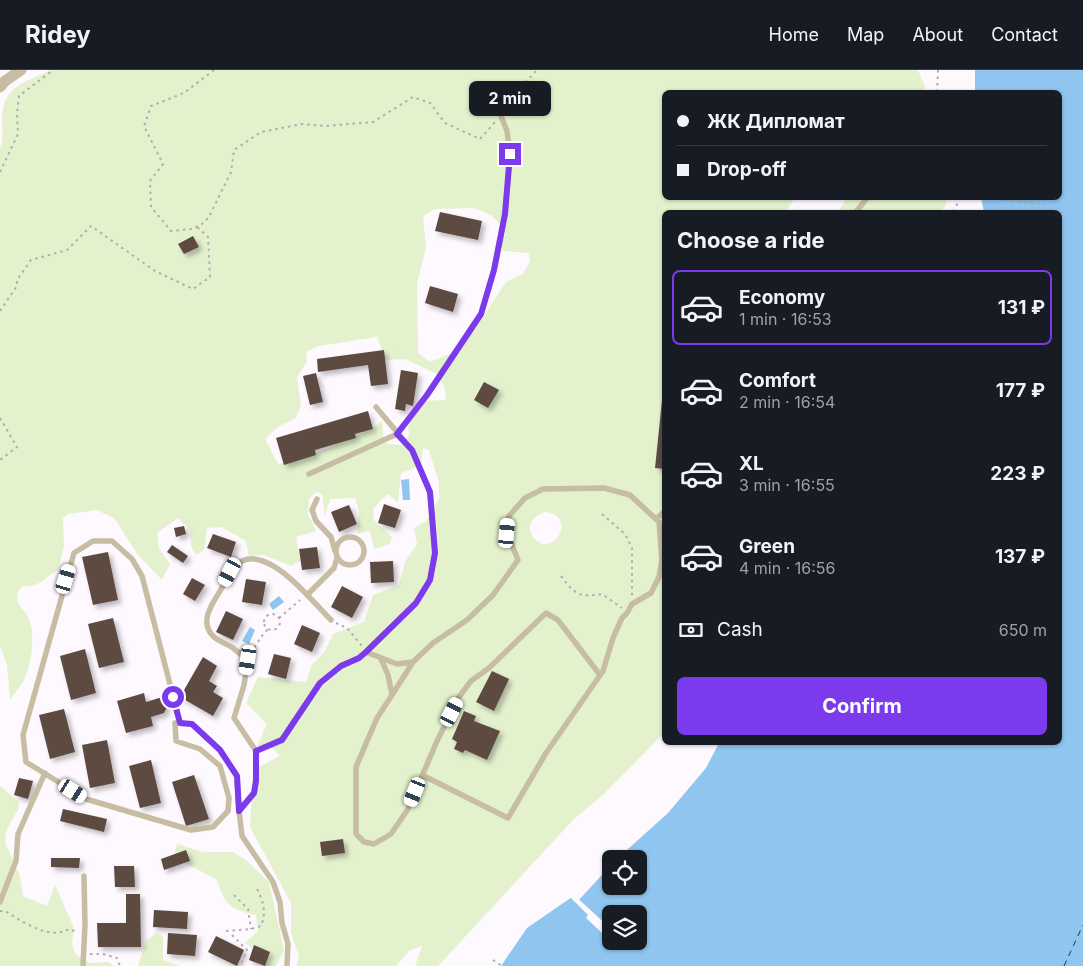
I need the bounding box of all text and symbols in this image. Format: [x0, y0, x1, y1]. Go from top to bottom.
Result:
text: Ridey [25, 20, 91, 49]
text: Home [769, 24, 819, 45]
text: Map [847, 24, 884, 45]
text: About [912, 24, 963, 45]
text: Contact [991, 24, 1058, 45]
callout: 2 min [469, 82, 551, 116]
text: 2 min [489, 88, 531, 108]
text: ЖК Дипломат [707, 110, 845, 133]
route end [499, 143, 521, 165]
text: Drop-off [707, 158, 787, 181]
text: Choose a ride [677, 227, 825, 253]
icon: car [679, 285, 724, 330]
text: Economy [739, 286, 825, 309]
text: 131 ₽ [998, 296, 1045, 319]
text: 1 min · 16:53 [739, 309, 832, 329]
icon: car [679, 368, 724, 413]
text: Comfort [739, 369, 816, 392]
text: 177 ₽ [996, 379, 1045, 402]
text: 2 min · 16:54 [739, 392, 835, 412]
icon: car [679, 451, 724, 496]
text: XL [739, 452, 764, 475]
text: 223 ₽ [990, 462, 1045, 485]
text: 3 min · 16:55 [739, 475, 835, 495]
car [498, 517, 515, 549]
icon: car [679, 534, 724, 579]
text: Green [739, 535, 795, 558]
text: 137 ₽ [995, 545, 1045, 568]
car [216, 555, 243, 589]
text: 4 min · 16:56 [739, 558, 835, 578]
car [54, 562, 77, 596]
icon: cash [677, 616, 705, 644]
text: Cash [717, 618, 763, 641]
text: 650 m [999, 620, 1047, 640]
car [238, 644, 257, 676]
button: Confirm [677, 677, 1047, 735]
route start [162, 686, 184, 708]
car [438, 695, 465, 729]
car [402, 775, 427, 809]
car [56, 777, 89, 805]
map controls [602, 850, 647, 950]
button: locate [602, 850, 647, 895]
button: layers [602, 905, 647, 950]

